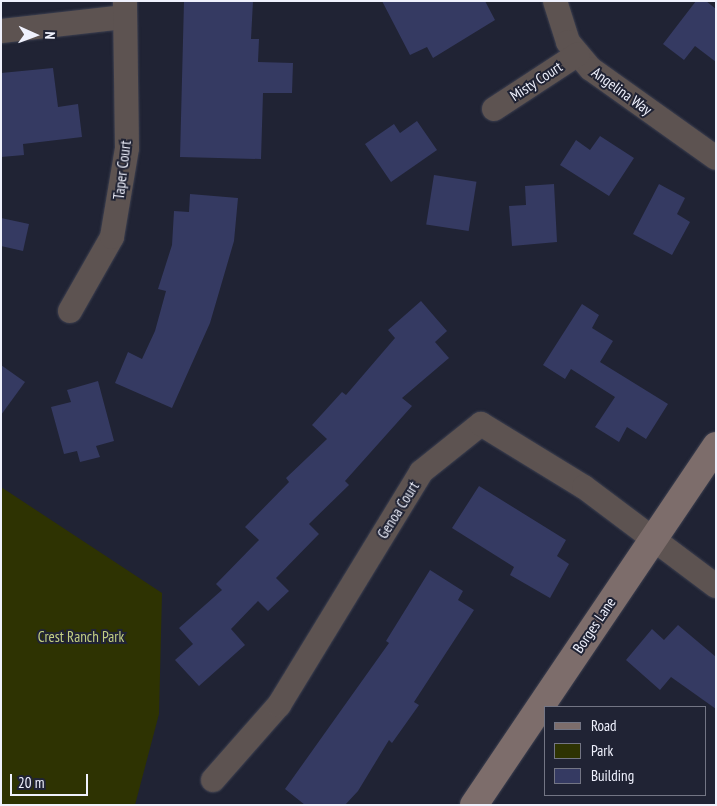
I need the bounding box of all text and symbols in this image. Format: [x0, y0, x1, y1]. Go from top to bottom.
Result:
north arrow [10, 10, 60, 60]
text: N [41, 31, 59, 40]
street label: Misty Court [506, 57, 566, 105]
street label: Angelina Way [588, 63, 656, 119]
street label: Taper Court [109, 139, 135, 201]
street label: Genoa Court [373, 478, 423, 542]
street label: Borges Lane [569, 594, 619, 656]
park label: Crest Ranch Park [38, 628, 124, 646]
legend [544, 706, 707, 796]
text: Road [591, 716, 617, 735]
text: Park [591, 741, 613, 760]
scale bar [12, 764, 90, 796]
text: Building [591, 766, 634, 785]
text: 20 m [18, 773, 44, 792]

